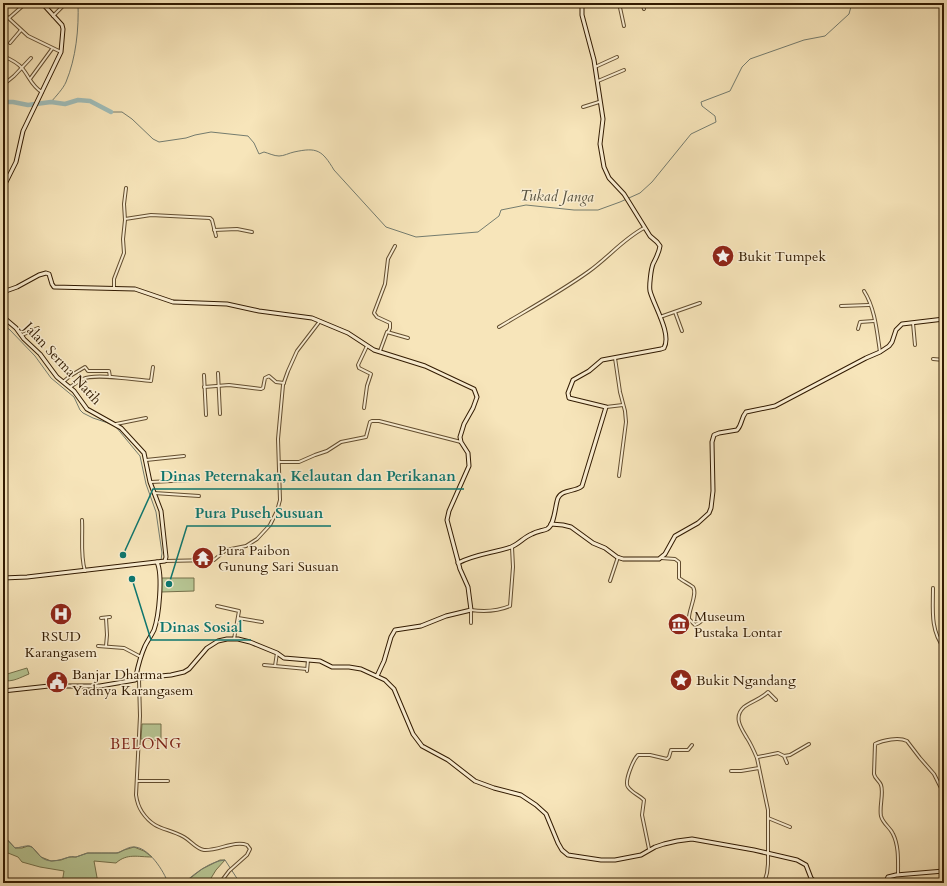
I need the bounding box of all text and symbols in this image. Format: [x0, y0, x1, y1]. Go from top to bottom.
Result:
water label: Tukad Janga [520, 185, 594, 207]
place icon: Bukit Tumpek [710, 243, 736, 269]
place label: Bukit Tumpek [738, 247, 826, 266]
street label: Jalan Serma Natih [18, 317, 106, 409]
callout: Dinas Peternakan, Kelautan dan Perikanan [153, 462, 464, 489]
text: Dinas Peternakan, Kelautan dan Perikanan [160, 466, 456, 486]
callout: Pura Puseh Susuan [187, 499, 331, 526]
text: Pura Puseh Susuan [195, 503, 324, 523]
place label: Pura Paibon Gunung Sari Susuan [218, 541, 339, 576]
temple icon: Pura Paibon Gunung Sari Susuan [190, 545, 216, 571]
hospital icon: RSUD Karangasem [48, 601, 74, 627]
place label: Museum Pustaka Lontar [694, 607, 783, 642]
museum icon: Museum Pustaka Lontar [666, 611, 692, 637]
callout: Dinas Sosial [151, 613, 251, 640]
text: Dinas Sosial [159, 617, 243, 637]
place label: RSUD Karangasem [25, 627, 97, 662]
place label: Banjar Dharma Yadnya Karangasem [72, 665, 194, 700]
place icon: Bukit Ngandang [668, 667, 694, 693]
public building icon: Banjar Dharma Yadnya Karangasem [44, 669, 70, 695]
place label: Bukit Ngandang [696, 671, 796, 690]
district label: BELONG [110, 734, 182, 754]

